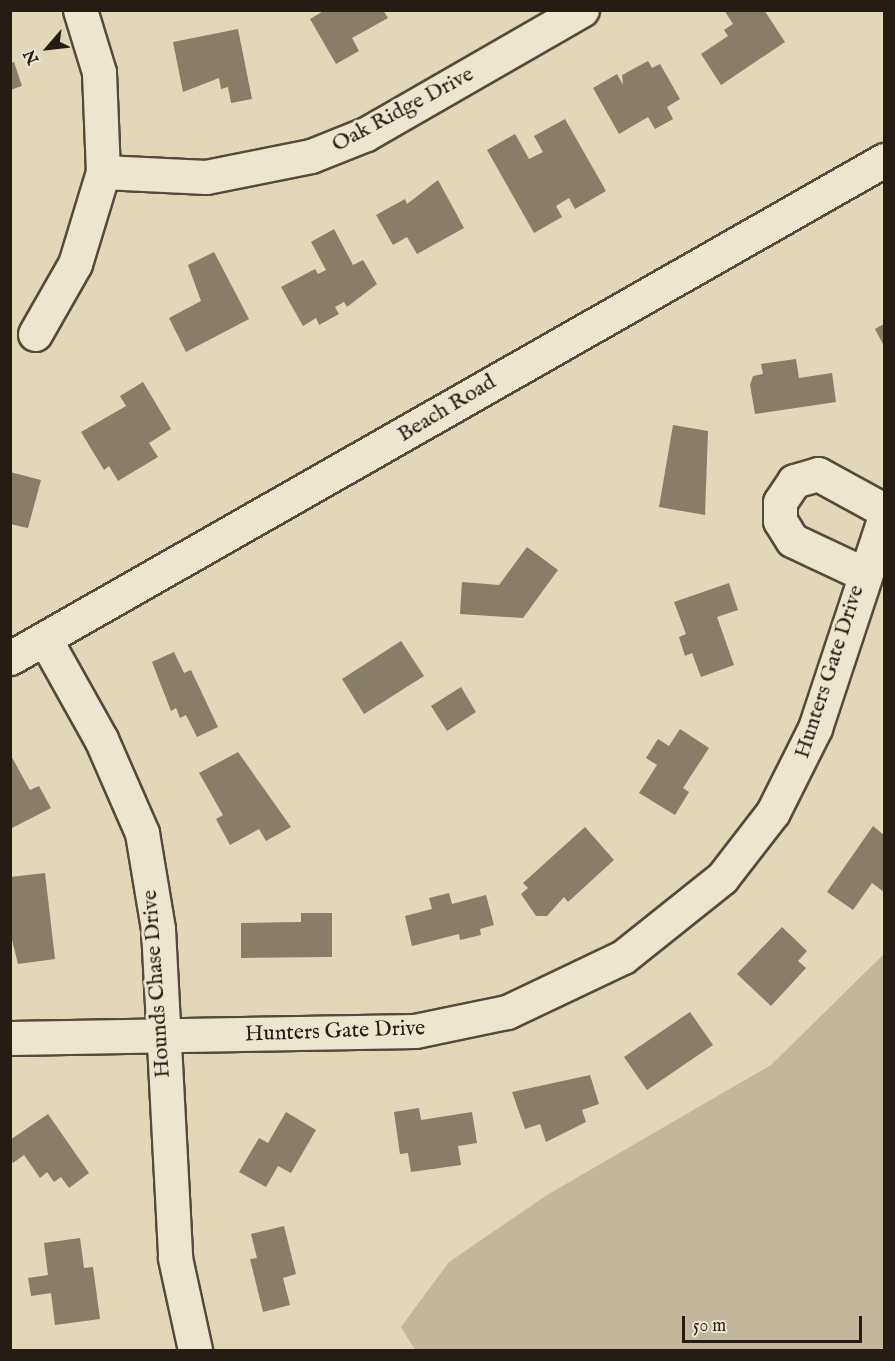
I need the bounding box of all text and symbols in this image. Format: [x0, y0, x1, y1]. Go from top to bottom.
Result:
north arrow [18, 18, 78, 78]
text: N [20, 46, 44, 67]
street label: Oak Ridge Drive [328, 62, 478, 158]
street label: Beach Road [393, 369, 501, 449]
street label: Hunters Gate Drive [790, 582, 870, 762]
street label: Hounds Chase Drive [137, 889, 177, 1079]
street label: Hunters Gate Drive [244, 1016, 426, 1048]
scale bar [685, 1304, 865, 1342]
text: 50 m [693, 1315, 726, 1338]

